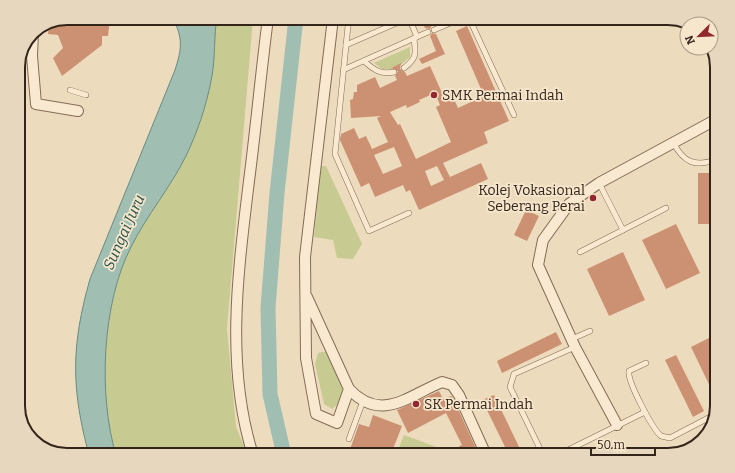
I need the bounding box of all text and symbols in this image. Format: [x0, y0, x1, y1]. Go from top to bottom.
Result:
north arrow [679, 16, 719, 56]
text: N [682, 33, 698, 46]
place label: SMK Permai Indah [442, 87, 564, 104]
marker: SMK Permai Indah [429, 90, 439, 100]
place label: Kolej Vokasional Seberang Perai [478, 182, 585, 215]
water label: Sungai Juru [99, 192, 149, 272]
marker: Kolej Vokasional Seberang Perai [588, 193, 598, 203]
place label: SK Permai Indah [424, 396, 533, 413]
marker: SK Permai Indah [411, 399, 421, 409]
scale bar [591, 431, 655, 457]
text: 50 m [597, 438, 626, 452]

